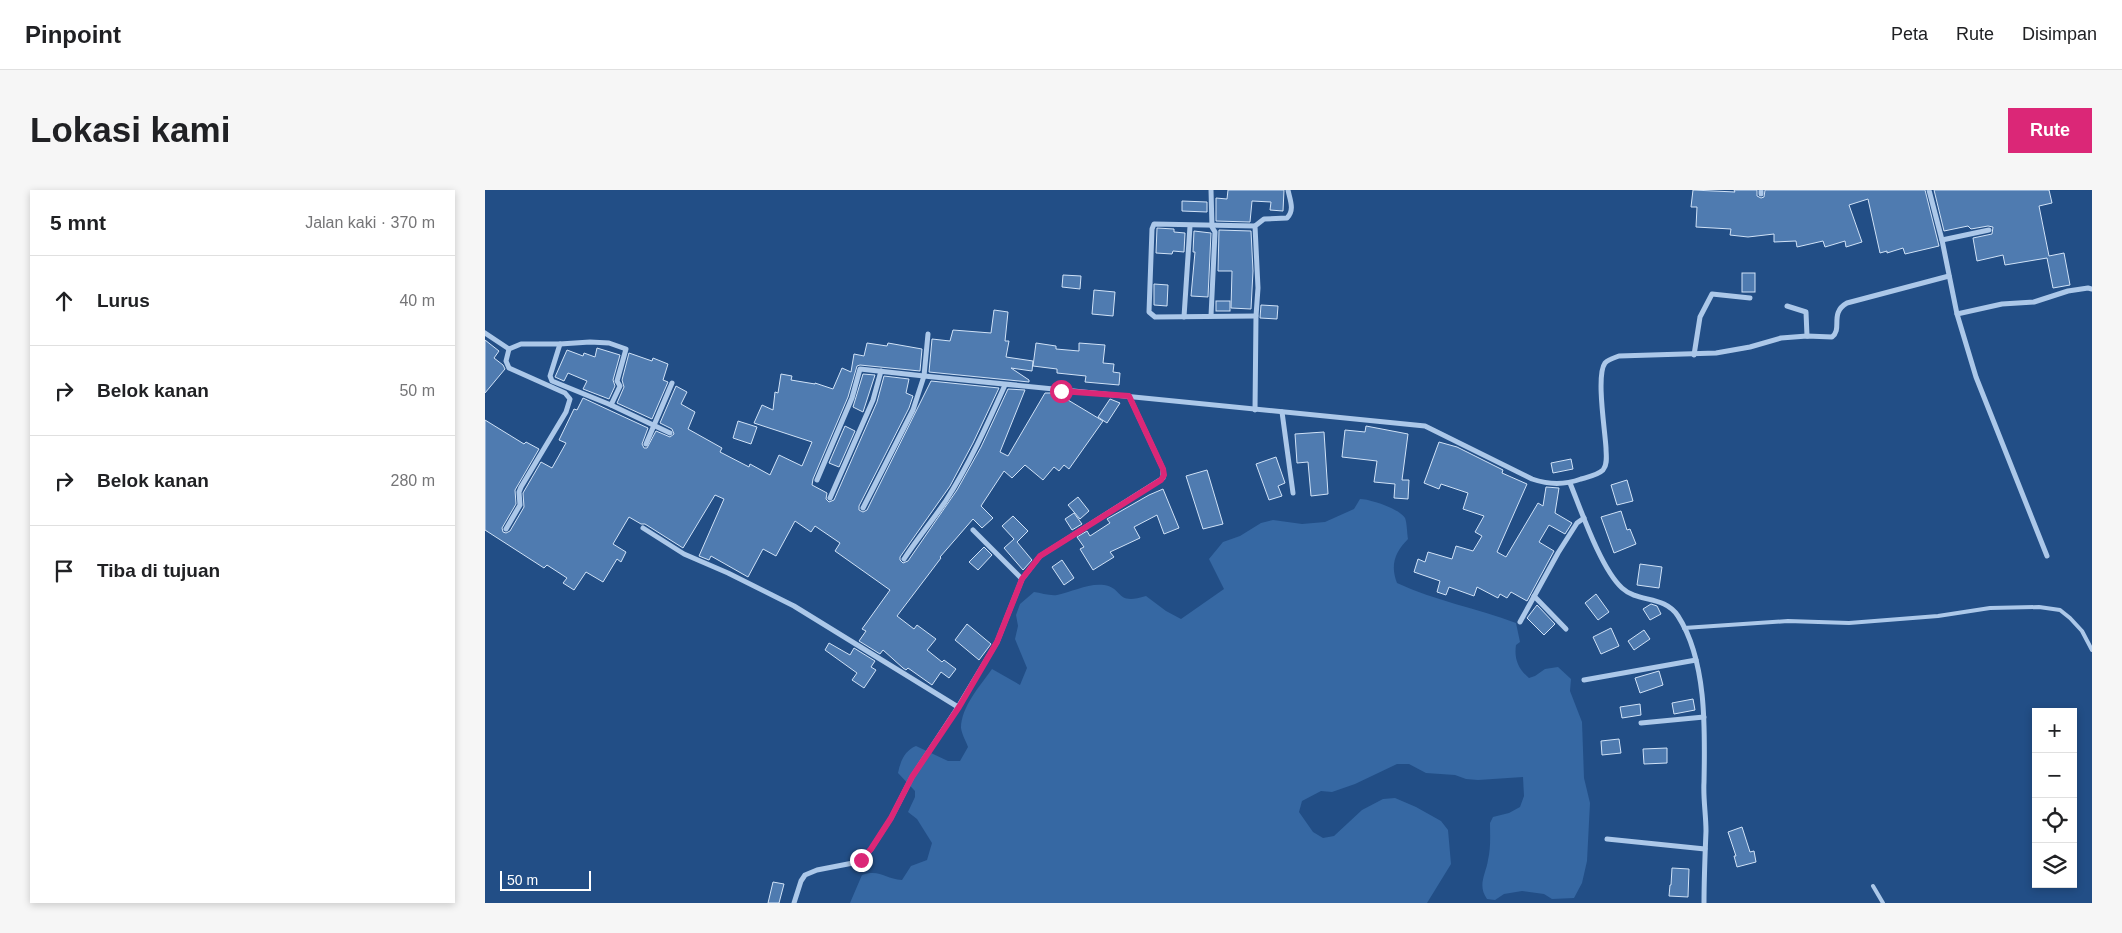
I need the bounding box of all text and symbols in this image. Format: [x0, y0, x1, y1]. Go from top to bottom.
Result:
text: Pinpoint [25, 21, 121, 48]
text: Peta [1891, 24, 1928, 44]
text: Rute [1956, 24, 1994, 44]
text: Disimpan [2022, 24, 2097, 44]
button: Rute [2008, 108, 2092, 153]
text: Lokasi kami [30, 110, 230, 149]
text: 5 mnt [50, 211, 106, 234]
text: Jalan kaki · 370 m [305, 214, 435, 231]
icon: ahead [50, 287, 78, 315]
text: Lurus [97, 290, 150, 311]
text: 40 m [399, 292, 435, 309]
icon: right [50, 377, 78, 405]
text: Belok kanan [97, 380, 209, 401]
route start [1050, 380, 1073, 403]
text: 50 m [399, 382, 435, 399]
icon: right [50, 467, 78, 495]
text: Belok kanan [97, 470, 209, 491]
text: 280 m [391, 472, 435, 489]
icon: arrive [50, 557, 78, 585]
text: Tiba di tujuan [97, 560, 220, 581]
map controls [2032, 708, 2077, 888]
button: + [2032, 708, 2077, 753]
button: − [2032, 753, 2077, 798]
button: locate [2032, 798, 2077, 843]
button: layers [2032, 843, 2077, 888]
route end [850, 849, 873, 872]
scale bar [500, 868, 591, 891]
text: 50 m [507, 872, 538, 888]

